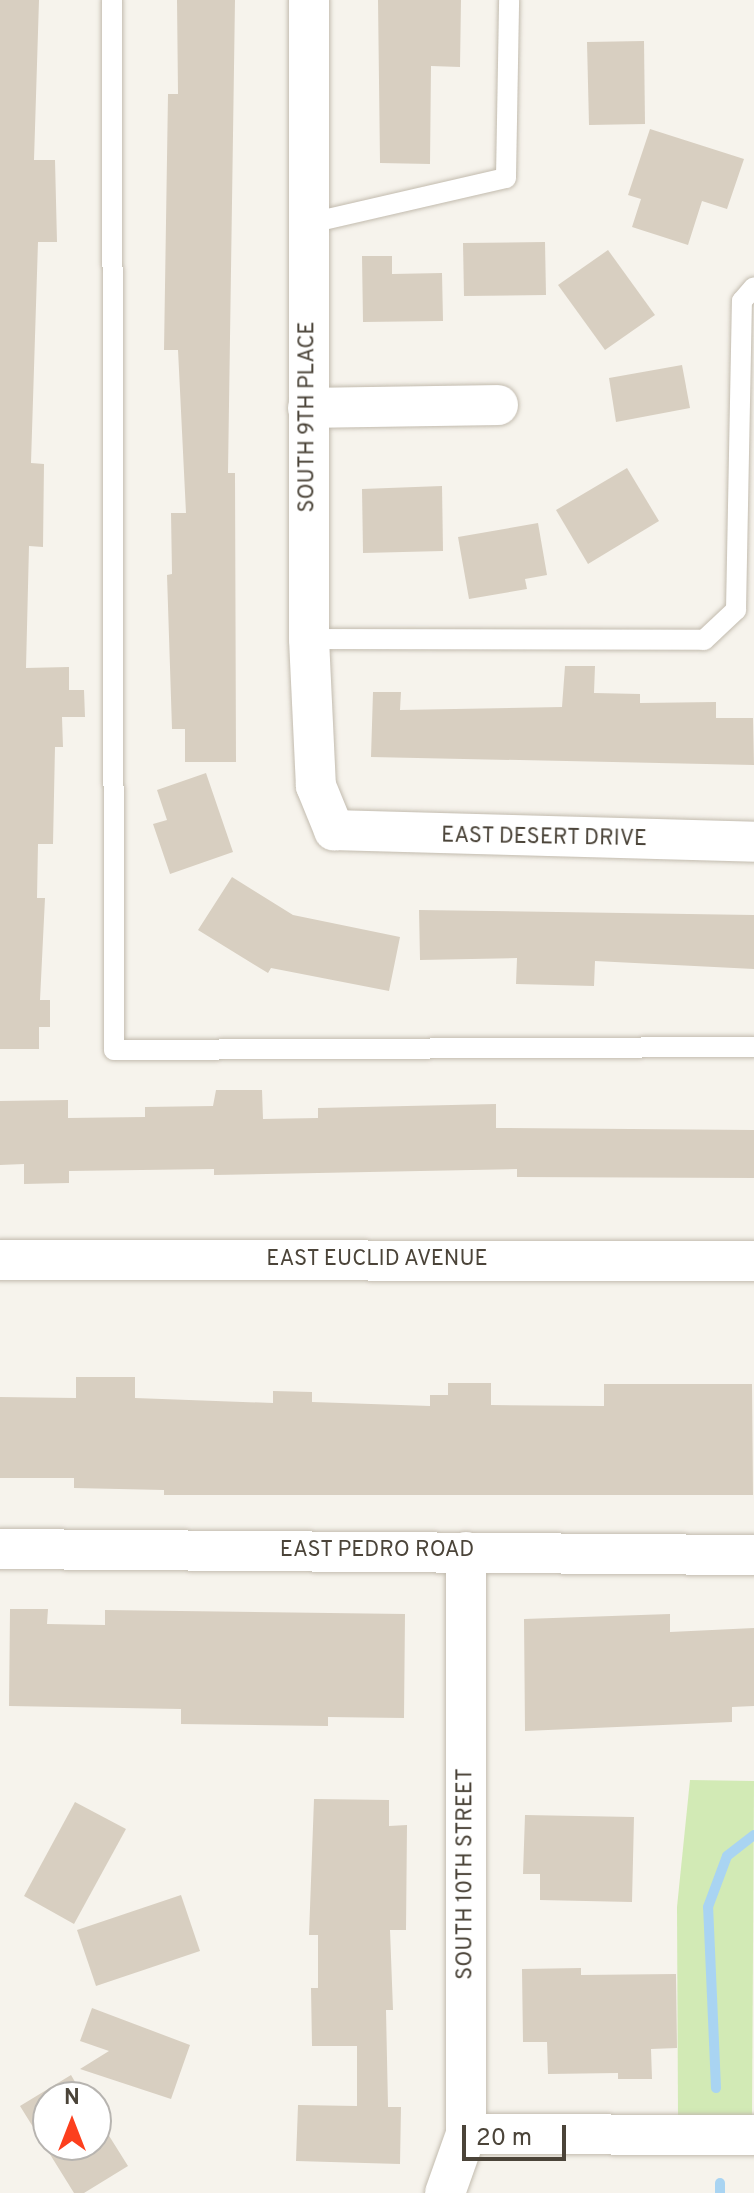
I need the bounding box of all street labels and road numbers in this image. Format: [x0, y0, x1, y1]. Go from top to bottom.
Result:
street label: SOUTH 9TH PLACE [295, 321, 321, 513]
street label: EAST DESERT DRIVE [440, 823, 648, 853]
street label: EAST EUCLID AVENUE [265, 1247, 489, 1273]
street label: EAST PEDRO ROAD [279, 1538, 475, 1564]
street label: SOUTH 10TH STREET [453, 1768, 479, 1980]

